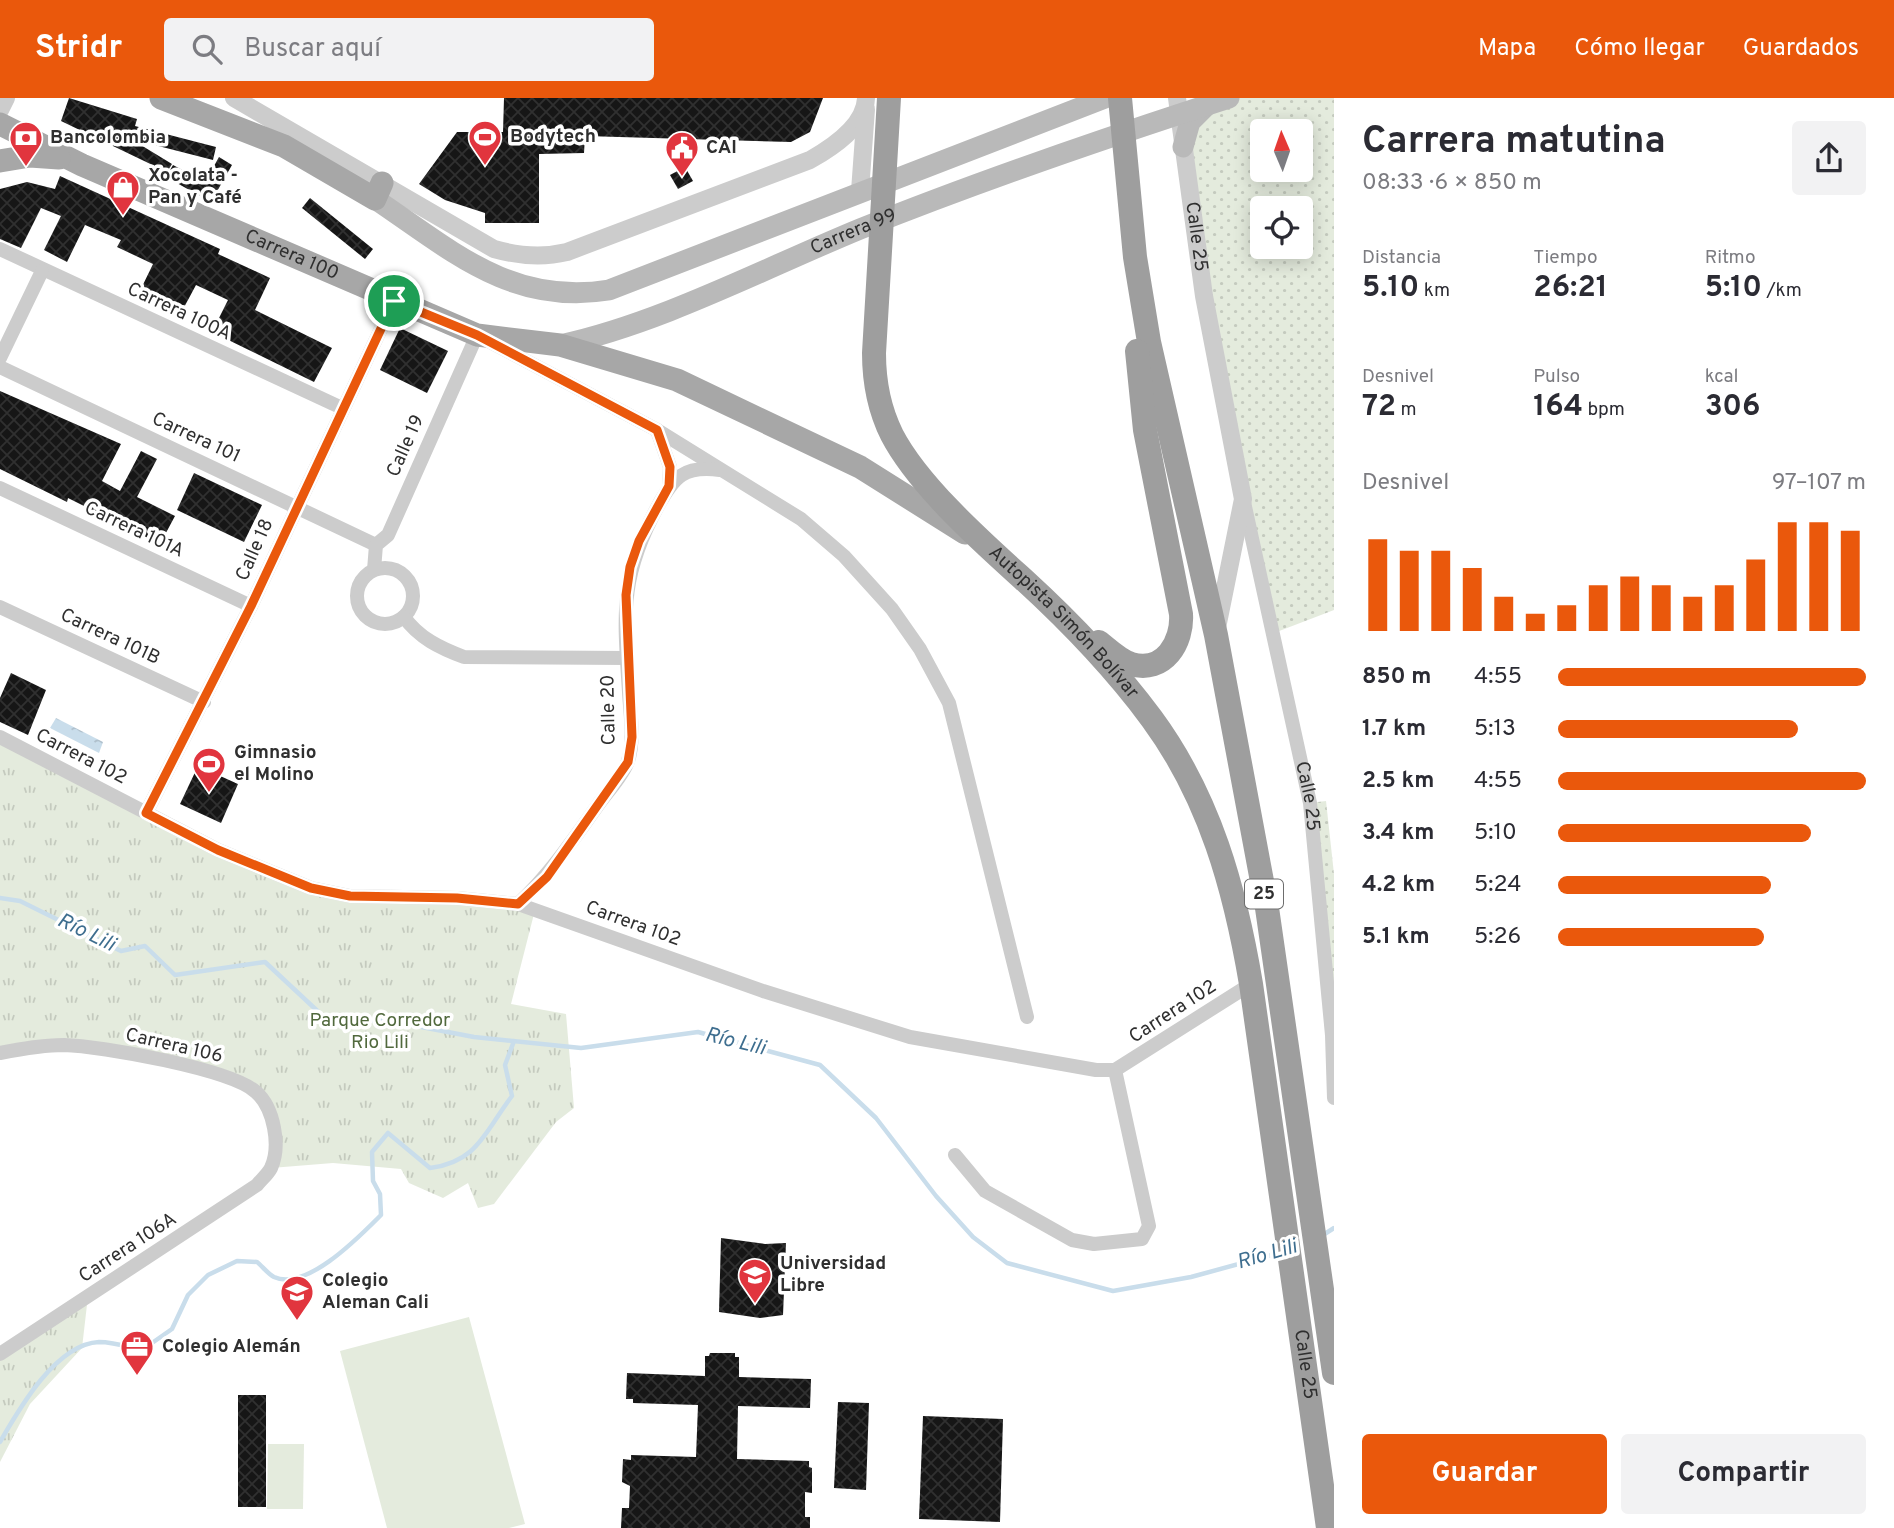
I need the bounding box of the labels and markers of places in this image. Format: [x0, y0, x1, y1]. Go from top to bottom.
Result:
sports icon: Bodytech [466, 118, 504, 167]
bank icon: Bancolombia [7, 119, 45, 168]
place label: Bodytech [510, 125, 596, 149]
place label: Bancolombia [50, 126, 166, 150]
public building icon: CAI [663, 129, 701, 178]
place label: CAI [706, 136, 737, 160]
place label: Xocolata - Pan y Café [148, 164, 242, 210]
shop icon: Xocolata - Pan y Café [104, 168, 142, 217]
pin [364, 271, 424, 331]
place label: Gimnasio el Molino [234, 741, 316, 787]
sports icon: Gimnasio el Molino [190, 745, 228, 794]
place label: Universidad Libre [780, 1252, 886, 1298]
school or university icon: Universidad Libre [736, 1256, 774, 1305]
place label: Colegio Aleman Cali [322, 1269, 429, 1315]
school or university icon: Colegio Aleman Cali [278, 1273, 316, 1322]
office icon: Colegio Alemán [118, 1328, 156, 1377]
place label: Colegio Alemán [162, 1335, 301, 1359]

